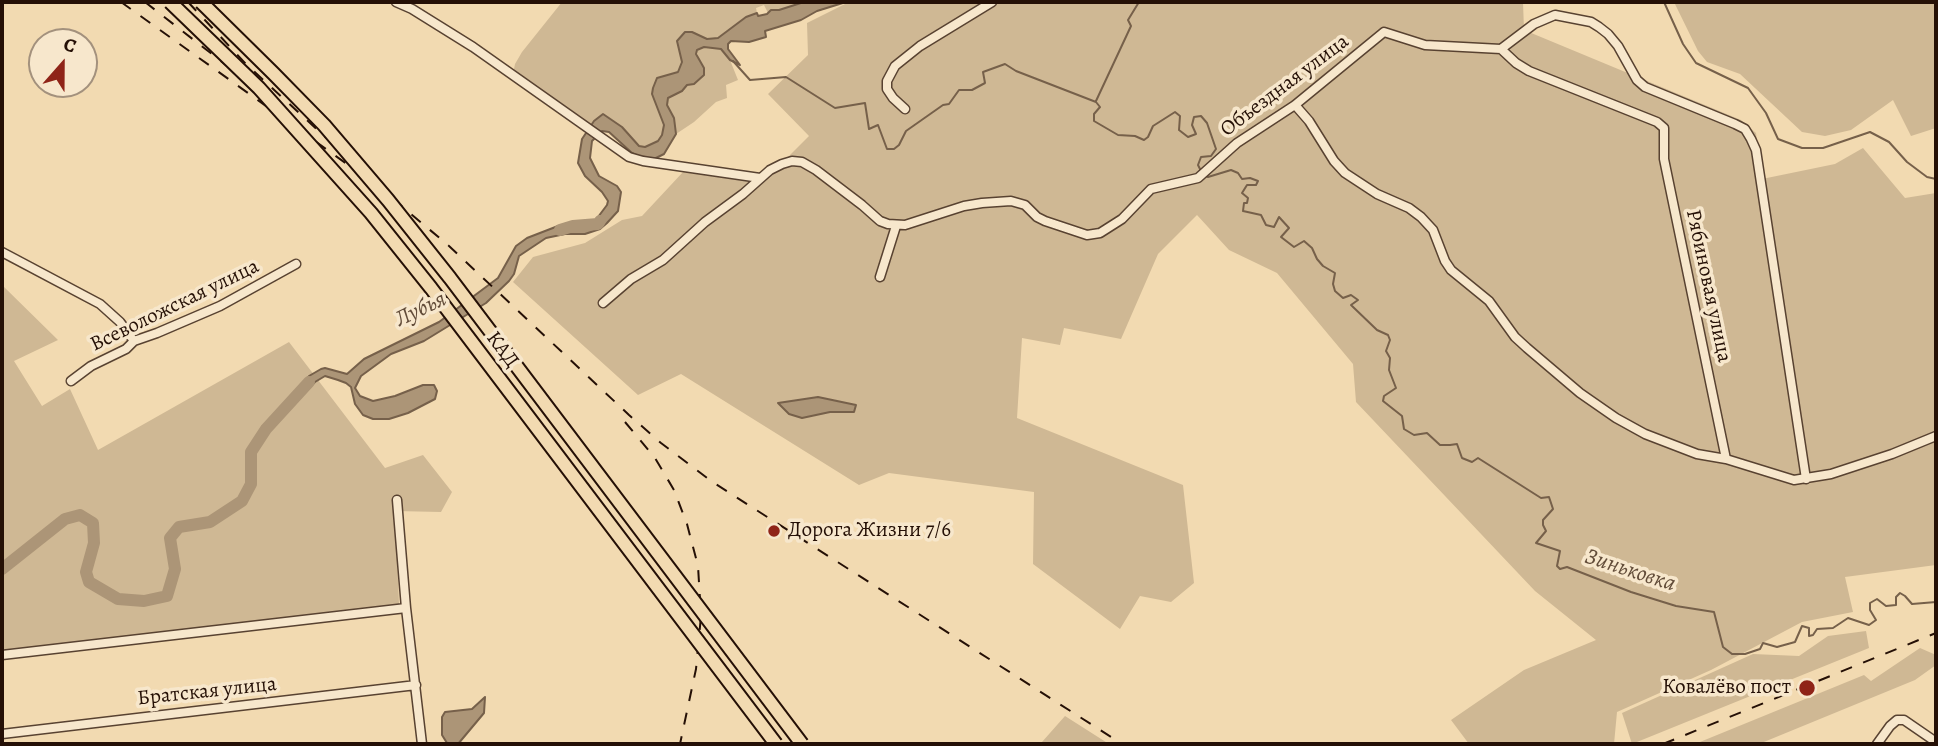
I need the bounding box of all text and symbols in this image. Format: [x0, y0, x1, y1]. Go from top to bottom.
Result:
north arrow [28, 28, 98, 98]
street label: Объездная улица [1216, 29, 1354, 143]
text: С [60, 31, 80, 59]
street label: Рябиновая улица [1680, 207, 1736, 365]
street label: Всеволожская улица [87, 254, 263, 358]
water label: Лубья [391, 286, 451, 334]
street label: КАД [480, 327, 524, 373]
place label: Дорога Жизни 7/6 [788, 518, 951, 544]
marker: Дорога Жизни 7/6 [766, 523, 782, 539]
water label: Зиньковка [1581, 543, 1679, 599]
street label: Братская улица [136, 672, 278, 712]
place label: Ковалёво пост [1662, 675, 1791, 701]
marker: Ковалёво пост [1797, 678, 1817, 698]

